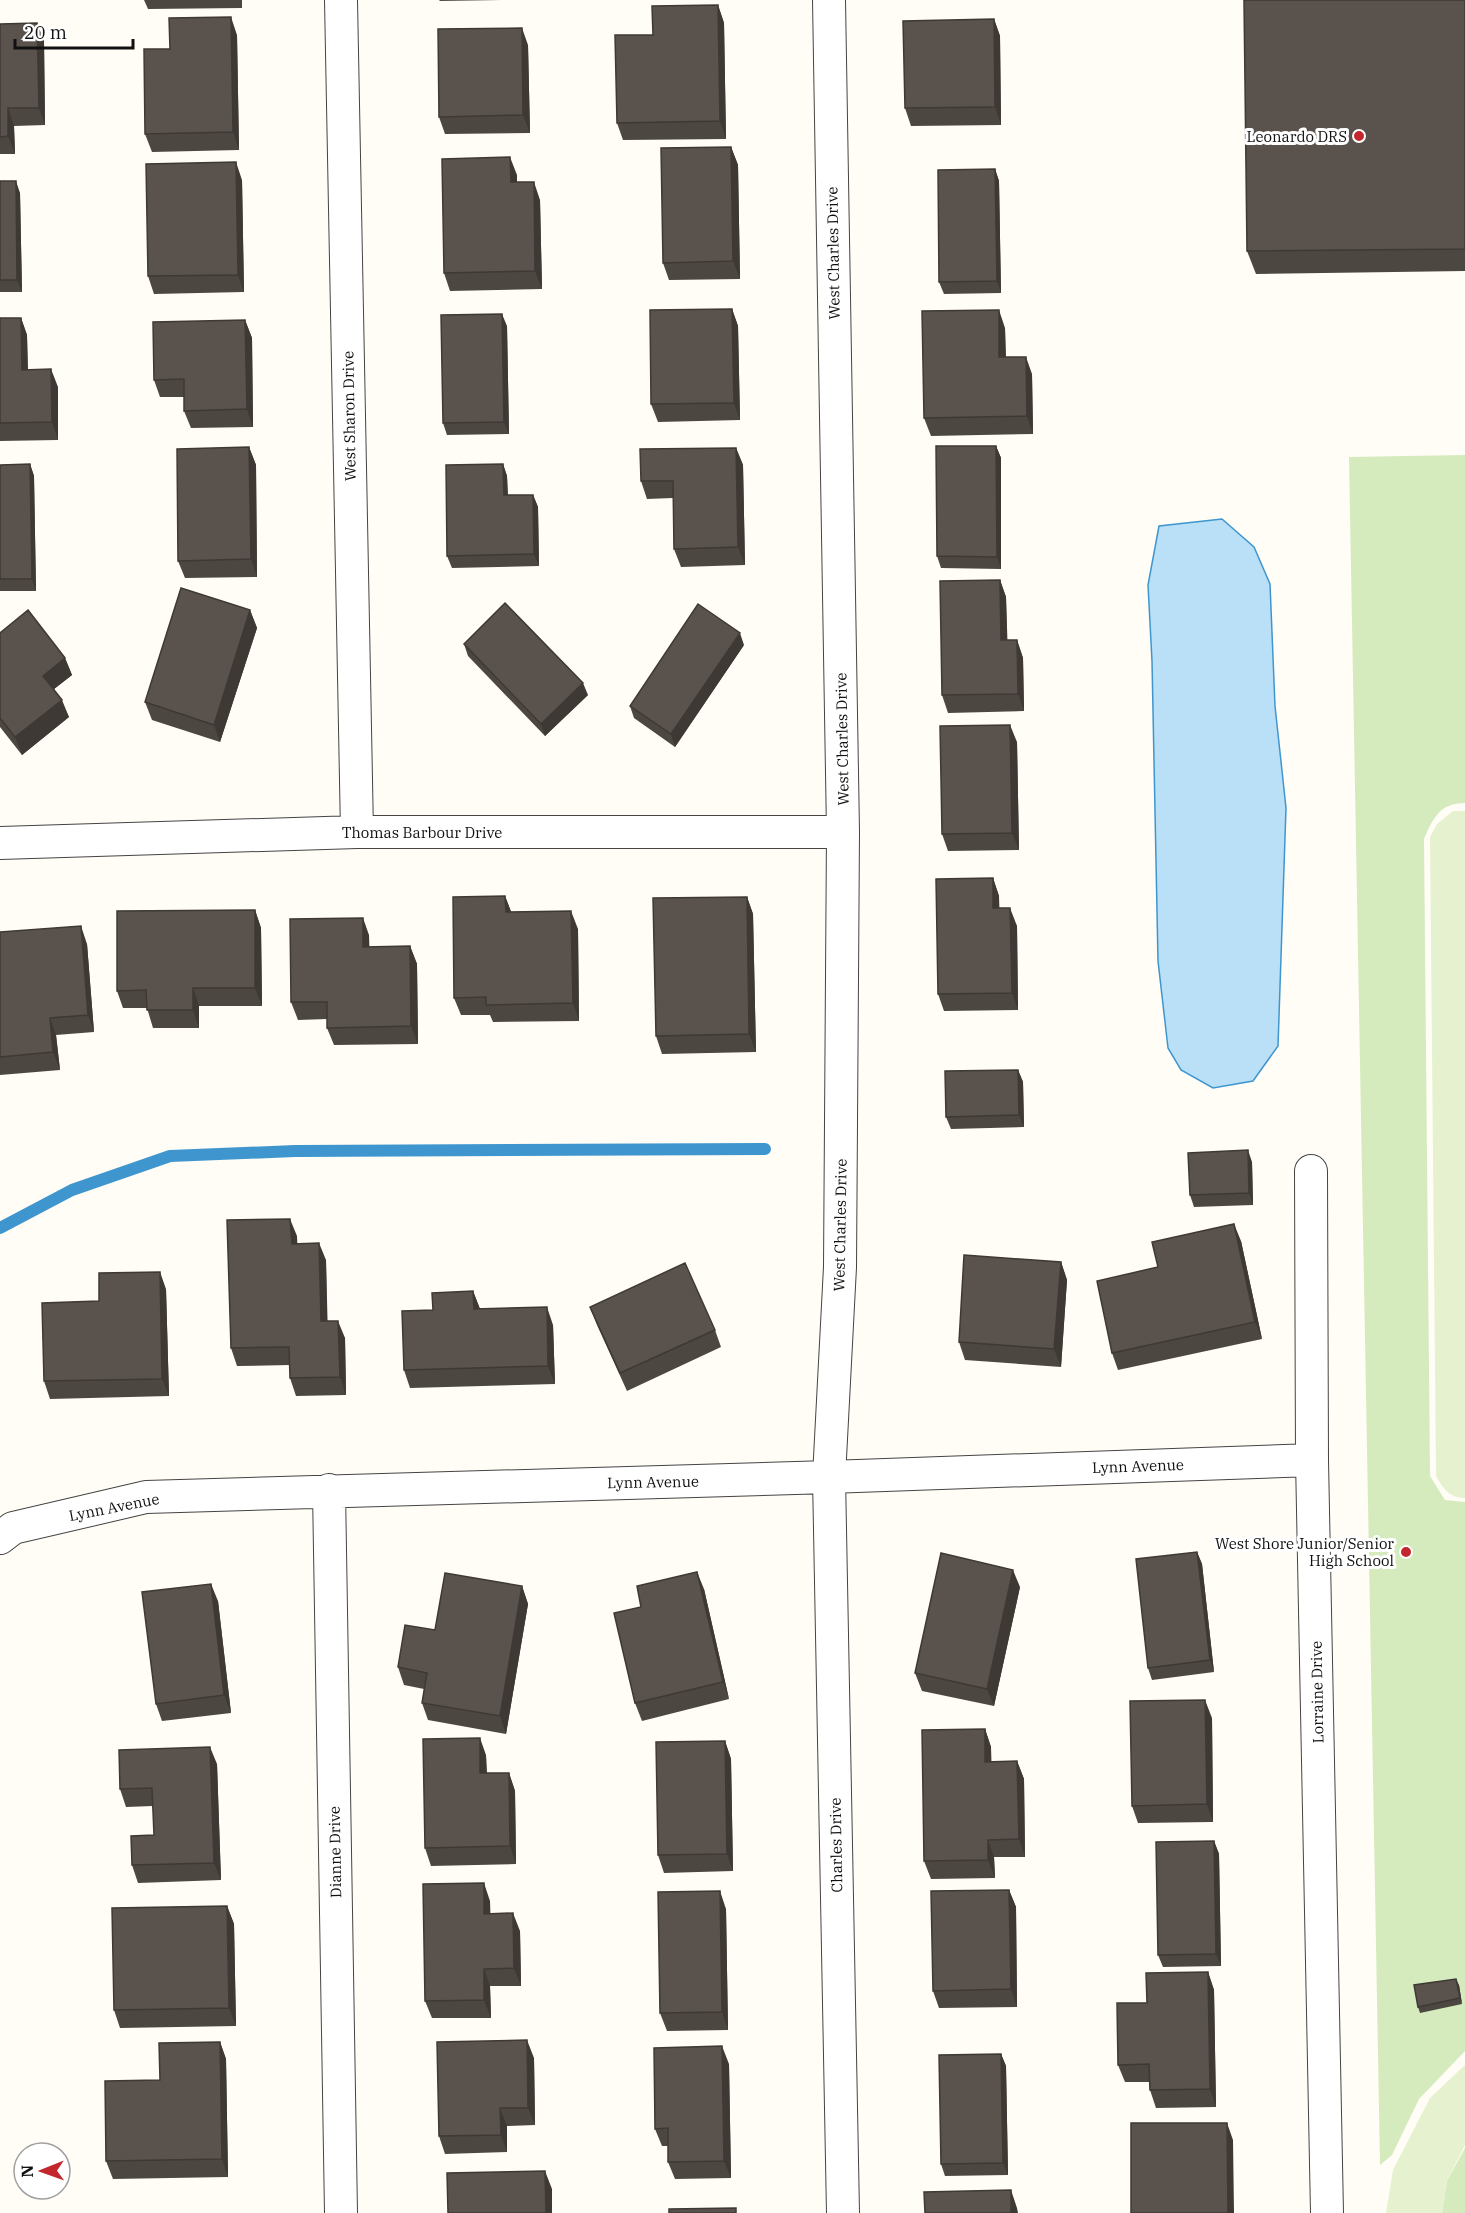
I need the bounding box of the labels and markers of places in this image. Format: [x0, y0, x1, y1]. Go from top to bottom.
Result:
place label: Leonardo DRS [1247, 127, 1347, 146]
marker: Leonardo DRS [1352, 129, 1366, 143]
place label: West Shore Junior/Senior High School [1215, 1534, 1394, 1570]
marker: West Shore Junior/Senior High School [1399, 1545, 1413, 1559]

